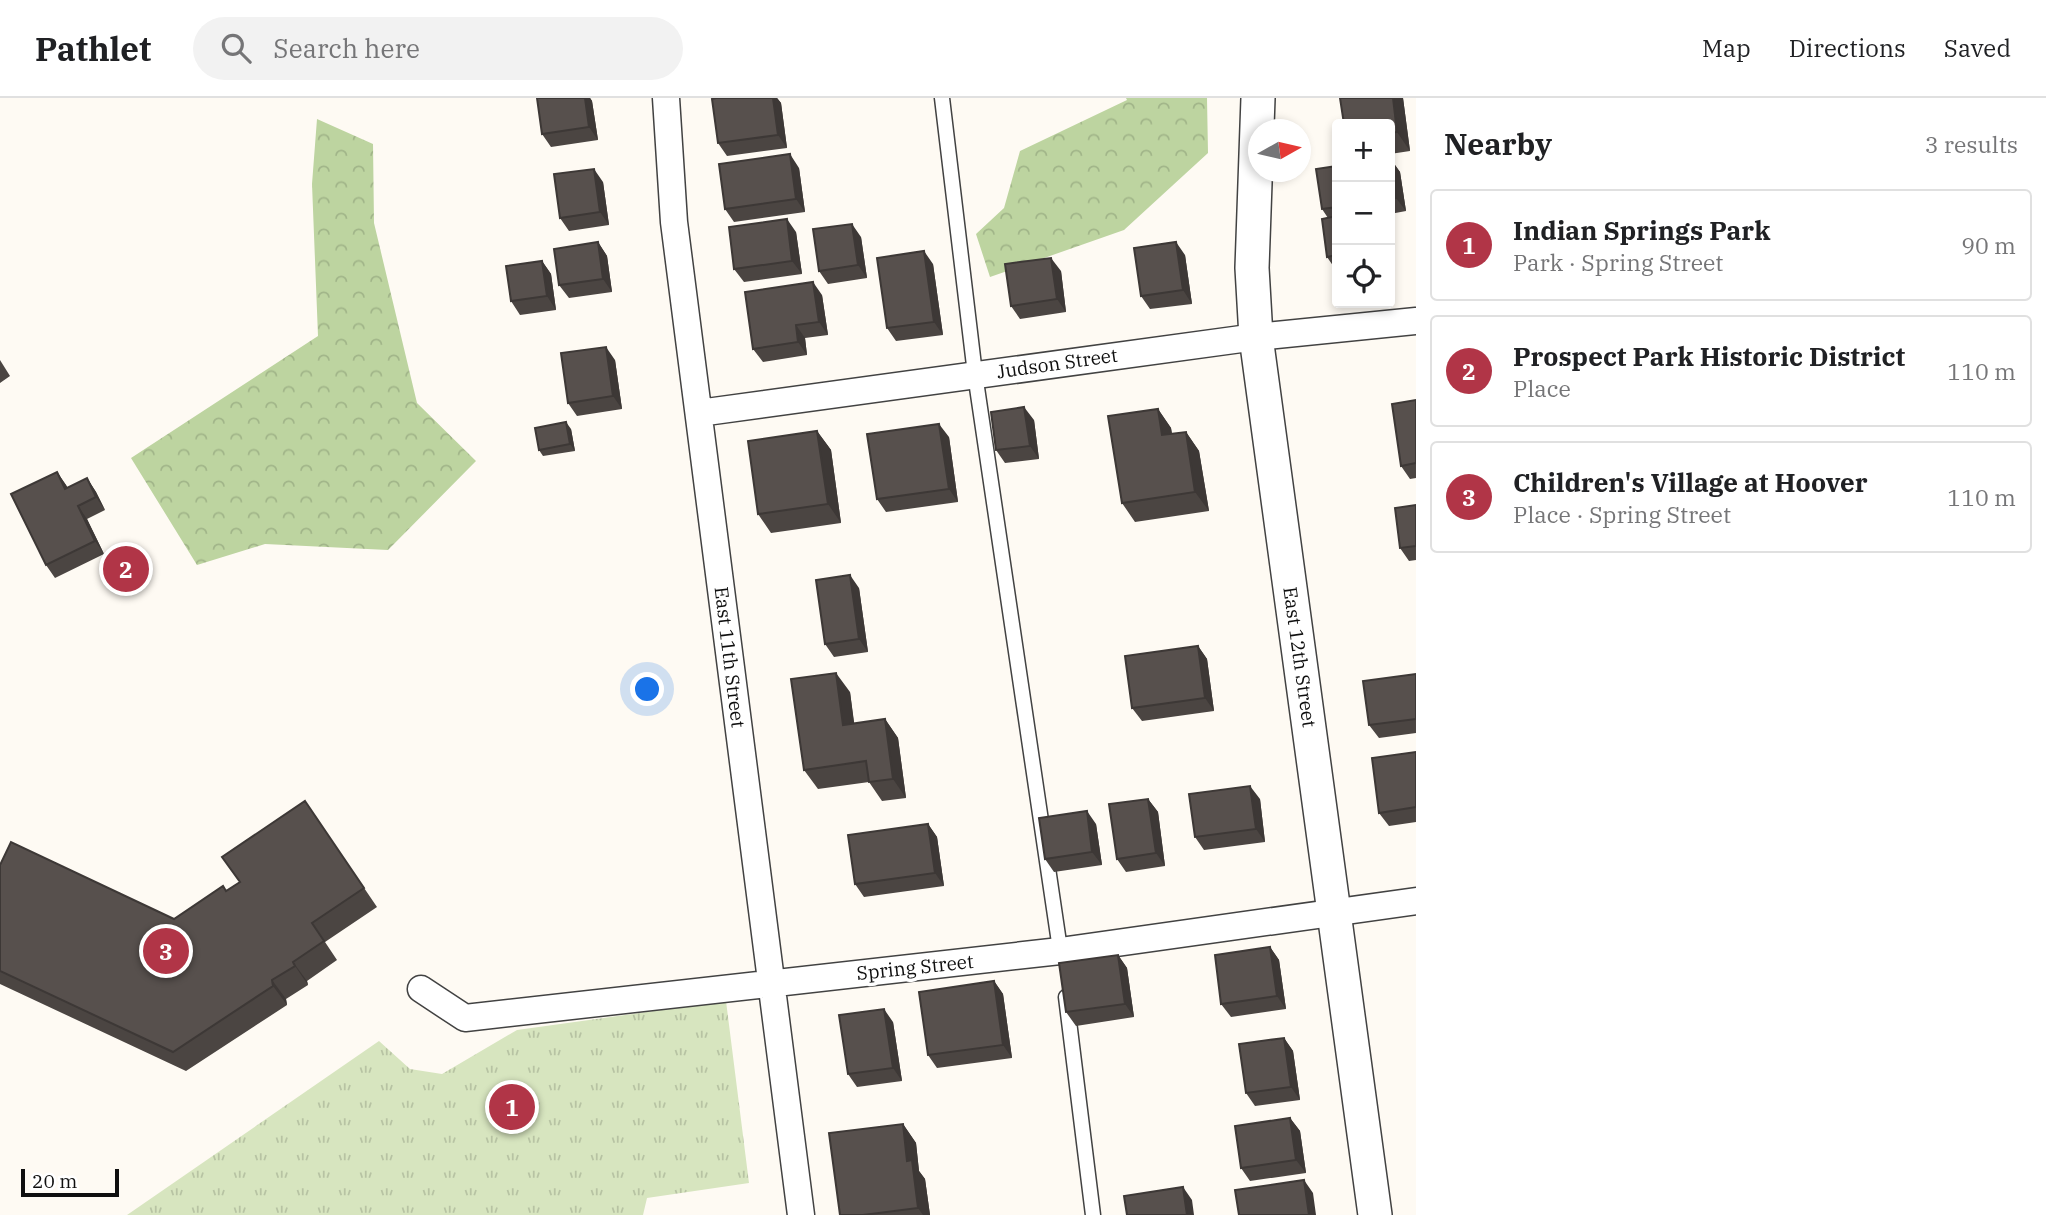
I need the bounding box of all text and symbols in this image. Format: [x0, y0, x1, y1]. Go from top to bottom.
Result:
search box [193, 17, 683, 80]
text: Pathlet [35, 27, 151, 70]
icon: search [217, 29, 255, 67]
text: Search here [273, 31, 420, 65]
text: Map [1702, 32, 1751, 64]
text: Directions [1789, 32, 1906, 64]
text: Saved [1944, 32, 2011, 64]
north arrow [1248, 119, 1311, 182]
map controls [1332, 119, 1395, 308]
button: + [1332, 119, 1395, 182]
text: Nearby [1444, 124, 1552, 163]
text: 3 results [1925, 129, 2018, 159]
button: − [1332, 182, 1395, 245]
text: Indian Springs Park [1513, 213, 1770, 247]
text: 1 [1462, 230, 1476, 260]
text: 90 m [1961, 230, 2016, 260]
button: locate [1332, 245, 1395, 308]
text: Park · Spring Street [1513, 247, 1723, 277]
text: Prospect Park Historic District [1513, 339, 1905, 373]
street label: Judson Street [995, 343, 1119, 383]
text: 2 [1462, 356, 1476, 386]
text: 110 m [1947, 356, 2016, 386]
text: Place [1513, 373, 1571, 403]
text: Children's Village at Hoover [1513, 465, 1868, 499]
text: 3 [1462, 482, 1476, 512]
text: 110 m [1947, 482, 2016, 512]
text: Place · Spring Street [1513, 499, 1731, 529]
pin: 2 [103, 543, 149, 595]
street label: East 11th Street [709, 585, 751, 729]
street label: East 12th Street [1278, 585, 1322, 729]
your location [630, 672, 664, 706]
pin: 3 [143, 925, 189, 977]
street label: Spring Street [855, 949, 975, 985]
pin: 1 [489, 1081, 535, 1133]
scale bar [21, 1166, 119, 1198]
text: 20 m [32, 1169, 77, 1193]

